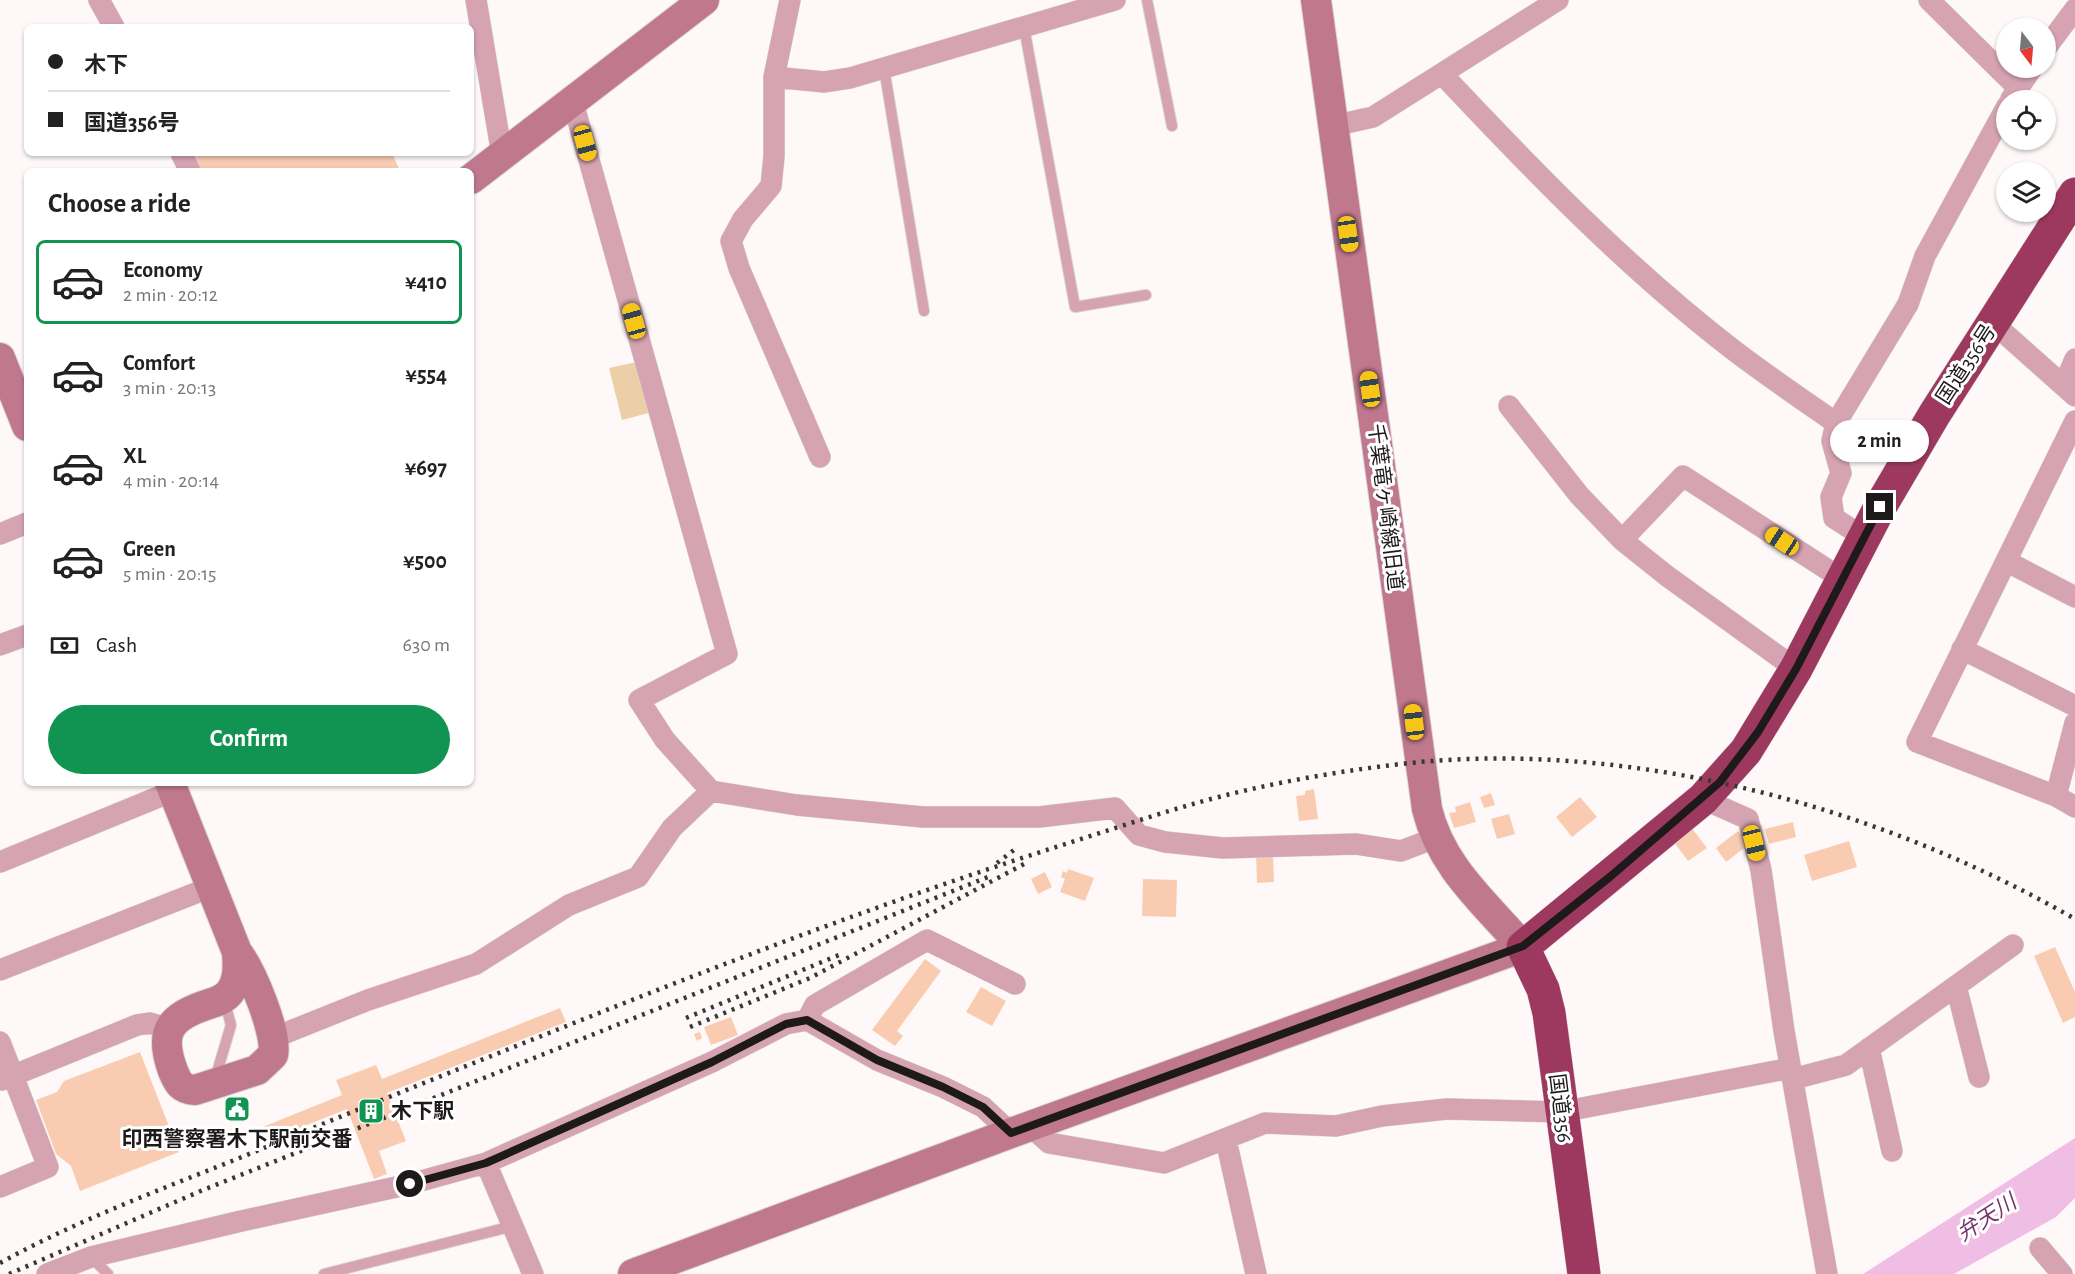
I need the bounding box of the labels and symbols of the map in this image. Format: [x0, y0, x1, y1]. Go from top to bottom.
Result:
north arrow [1996, 18, 2056, 78]
car [572, 123, 598, 163]
car [1337, 215, 1359, 253]
car [620, 301, 648, 341]
street label: 国道356号 [1932, 320, 2000, 408]
car [1359, 370, 1381, 408]
callout: 2 min [1830, 420, 1930, 462]
street label: 千葉竜ヶ崎線旧道 [1365, 422, 1407, 592]
route end [1866, 493, 1893, 520]
car [1762, 524, 1802, 558]
car [1403, 703, 1425, 741]
car [1741, 823, 1767, 863]
street label: 国道356 [1546, 1072, 1576, 1144]
public building icon: 印西警察署木下駅前交番 [222, 1094, 252, 1124]
building icon: 木下駅 [356, 1096, 386, 1126]
place label: 木下駅 [391, 1100, 454, 1122]
place label: 印西警察署木下駅前交番 [122, 1127, 353, 1150]
route start [396, 1170, 423, 1197]
water label: 弁天川 [1952, 1189, 2022, 1245]

